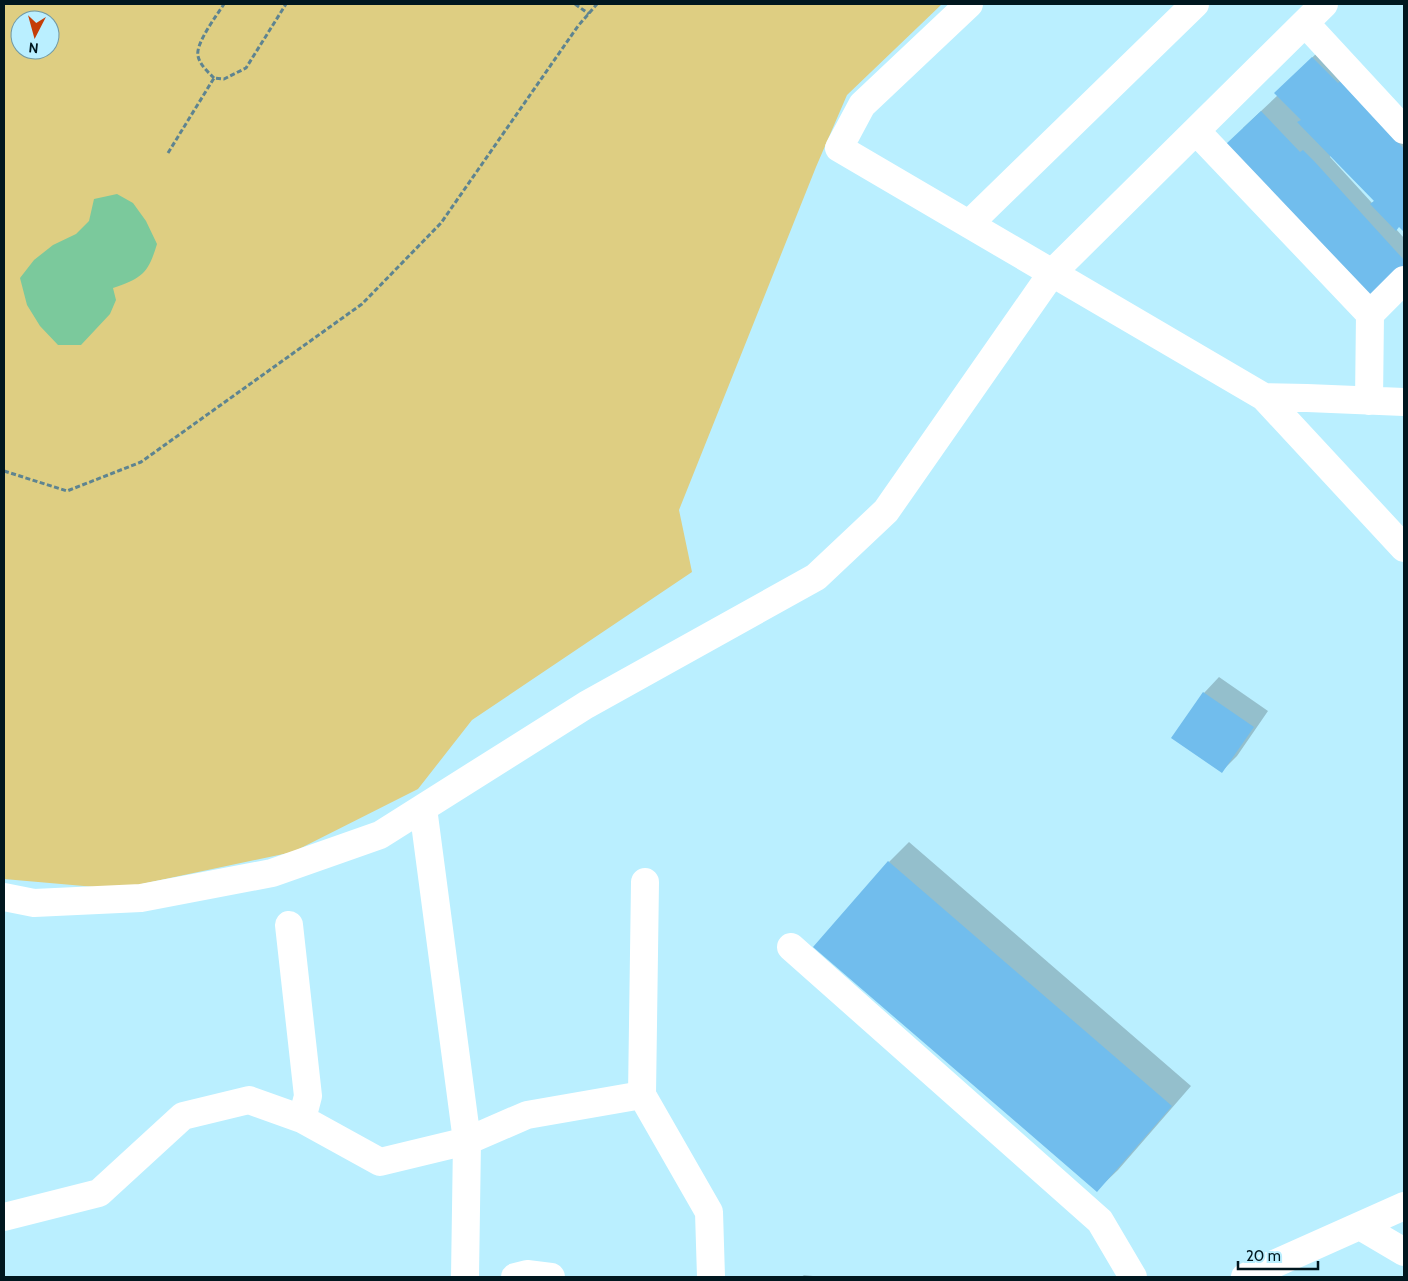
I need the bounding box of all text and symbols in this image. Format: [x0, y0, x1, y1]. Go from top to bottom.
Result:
north arrow [10, 10, 60, 60]
text: N [28, 38, 40, 57]
scale bar [1238, 1238, 1318, 1270]
text: 20 m [1246, 1247, 1281, 1265]

